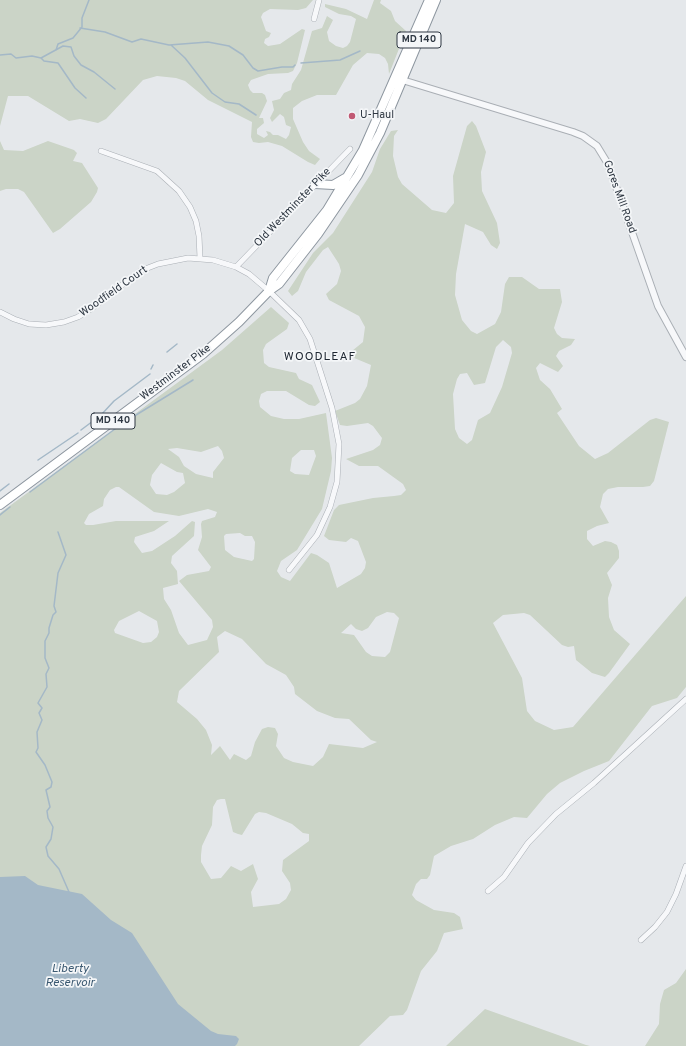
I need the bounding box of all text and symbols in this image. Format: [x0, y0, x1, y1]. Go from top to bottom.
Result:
road number: MD 140 [397, 32, 441, 48]
place label: U-Haul [360, 109, 394, 123]
marker: U-Haul [347, 111, 357, 121]
street label: Gores Mill Road [600, 159, 638, 235]
street label: Old Westminster Pike [252, 166, 334, 250]
street label: Woodfield Court [77, 264, 151, 320]
street label: Westminster Pike [138, 342, 214, 404]
district label: WOODLEAF [284, 351, 356, 365]
road number: MD 140 [91, 413, 135, 429]
water label: Liberty Reservoir [45, 963, 95, 991]

